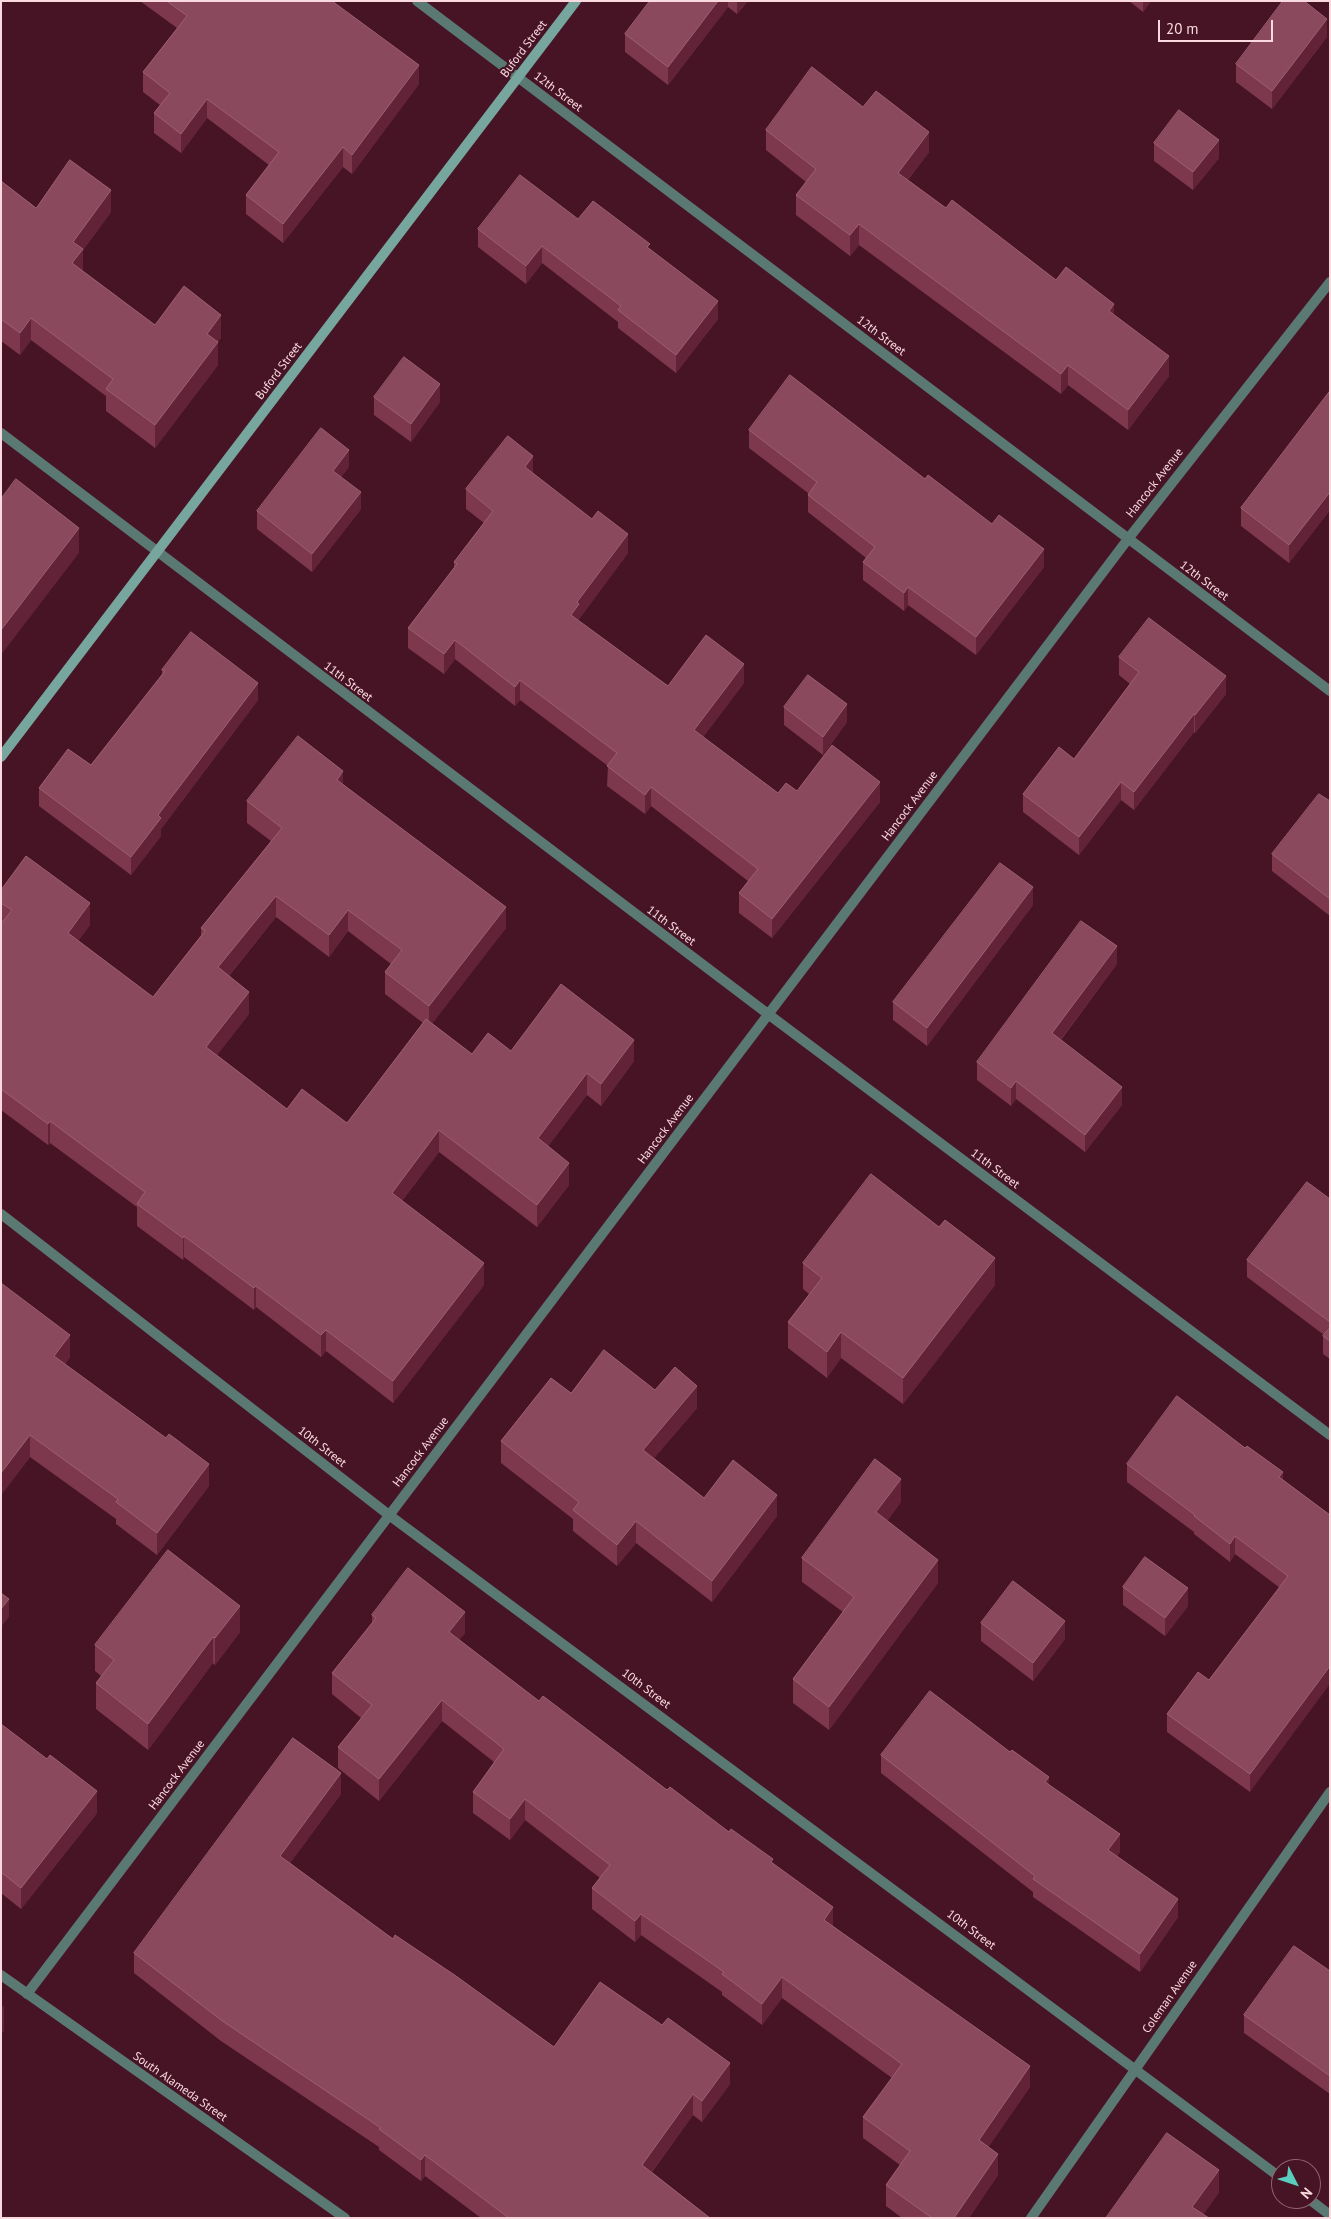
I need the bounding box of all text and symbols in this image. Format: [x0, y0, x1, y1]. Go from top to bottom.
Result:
scale bar [1161, 10, 1276, 42]
street label: Buford Street [498, 18, 550, 80]
text: 20 m [1166, 19, 1199, 38]
street label: 12th Street [531, 69, 585, 115]
street label: 12th Street [854, 313, 908, 359]
street label: Buford Street [253, 340, 305, 402]
street label: Hancock Avenue [1123, 445, 1187, 521]
street label: 12th Street [1177, 558, 1231, 604]
street label: 11th Street [321, 659, 375, 705]
street label: Hancock Avenue [879, 768, 941, 844]
street label: 11th Street [644, 903, 698, 949]
street label: Hancock Avenue [635, 1091, 697, 1167]
street label: 11th Street [968, 1146, 1022, 1192]
street label: Hancock Avenue [390, 1414, 452, 1490]
street label: 10th Street [295, 1424, 349, 1470]
street label: 10th Street [619, 1666, 673, 1712]
street label: Hancock Avenue [146, 1737, 208, 1813]
street label: 10th Street [944, 1907, 998, 1953]
street label: Coleman Avenue [1140, 1958, 1200, 2036]
street label: South Alameda Street [130, 2049, 230, 2125]
north arrow [1271, 2159, 1321, 2209]
text: N [1297, 2184, 1316, 2203]

